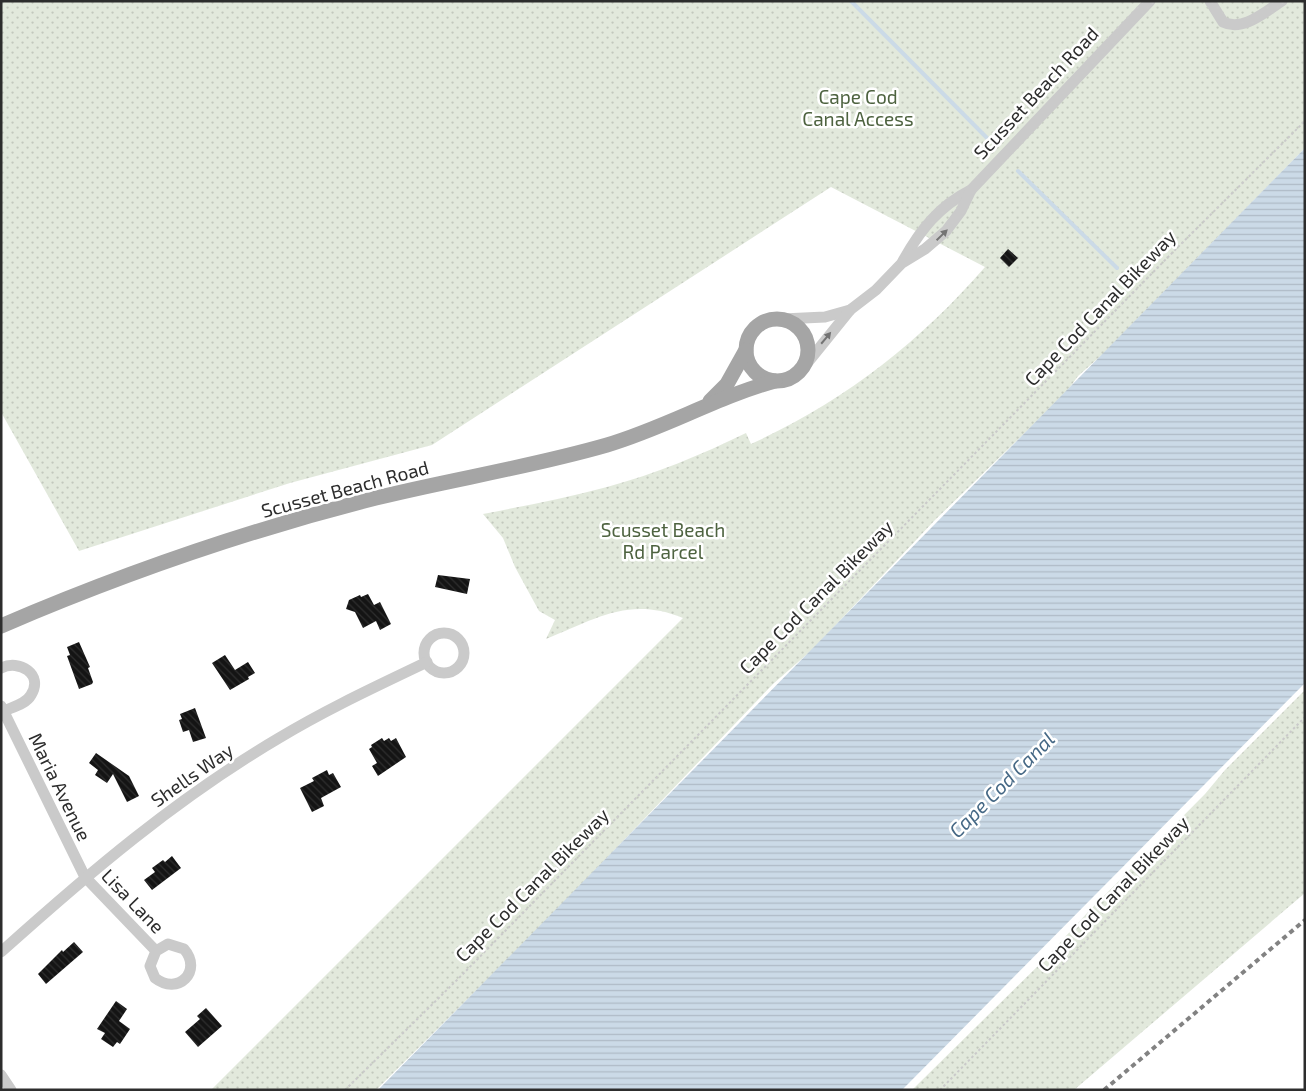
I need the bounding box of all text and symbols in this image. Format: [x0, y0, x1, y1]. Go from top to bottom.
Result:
street label: Scusset Beach Road [968, 22, 1103, 164]
park label: Cape Cod Canal Access [802, 85, 914, 130]
street label: Cape Cod Canal Bikeway [1019, 225, 1180, 390]
one-way arrow [936, 229, 948, 241]
one-way arrow [820, 332, 832, 344]
street label: Scusset Beach Road [259, 455, 431, 522]
street label: Cape Cod Canal Bikeway [734, 515, 897, 678]
park label: Scusset Beach Rd Parcel [601, 518, 725, 563]
water label: Cape Cod Canal [944, 727, 1059, 842]
street label: Maria Avenue [24, 729, 96, 845]
street label: Shells Way [146, 738, 237, 811]
street label: Cape Cod Canal Bikeway [450, 803, 613, 966]
street label: Cape Cod Canal Bikeway [1032, 811, 1193, 976]
street label: Lisa Lane [97, 864, 170, 938]

